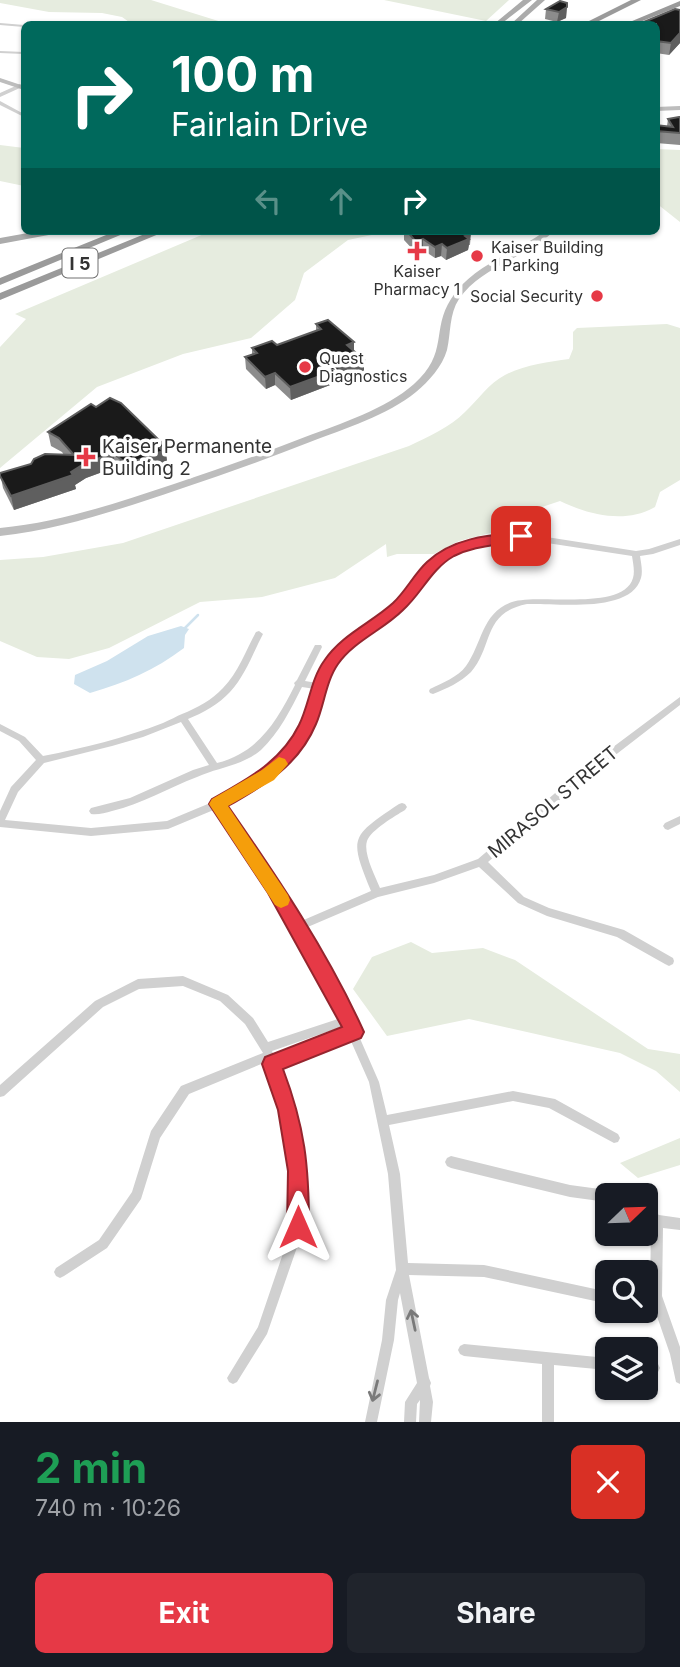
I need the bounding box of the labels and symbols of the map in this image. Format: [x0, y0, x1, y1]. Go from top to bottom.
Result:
place label: Kaiser Building 1 Parking [491, 237, 604, 275]
marker: Kaiser Pharmacy 1 [409, 243, 425, 259]
road number: I 5 [62, 248, 98, 278]
marker: Kaiser Building 1 Parking [469, 248, 485, 264]
place label: Kaiser Pharmacy 1 [374, 261, 460, 299]
place label: Social Security [470, 286, 583, 306]
marker: Social Security [589, 288, 605, 304]
place label: Quest Diagnostics [319, 348, 407, 386]
marker: Quest Diagnostics [297, 359, 313, 375]
place label: Kaiser Permanente Building 2 [102, 435, 272, 480]
marker: Kaiser Permanente Building 2 [76, 447, 96, 467]
pin [491, 506, 551, 566]
street label: MIRASOL STREET [483, 741, 623, 863]
north arrow [595, 1183, 658, 1246]
position arrow [261, 1190, 335, 1264]
one-way arrow [406, 1309, 420, 1332]
one-way arrow [368, 1379, 382, 1402]

